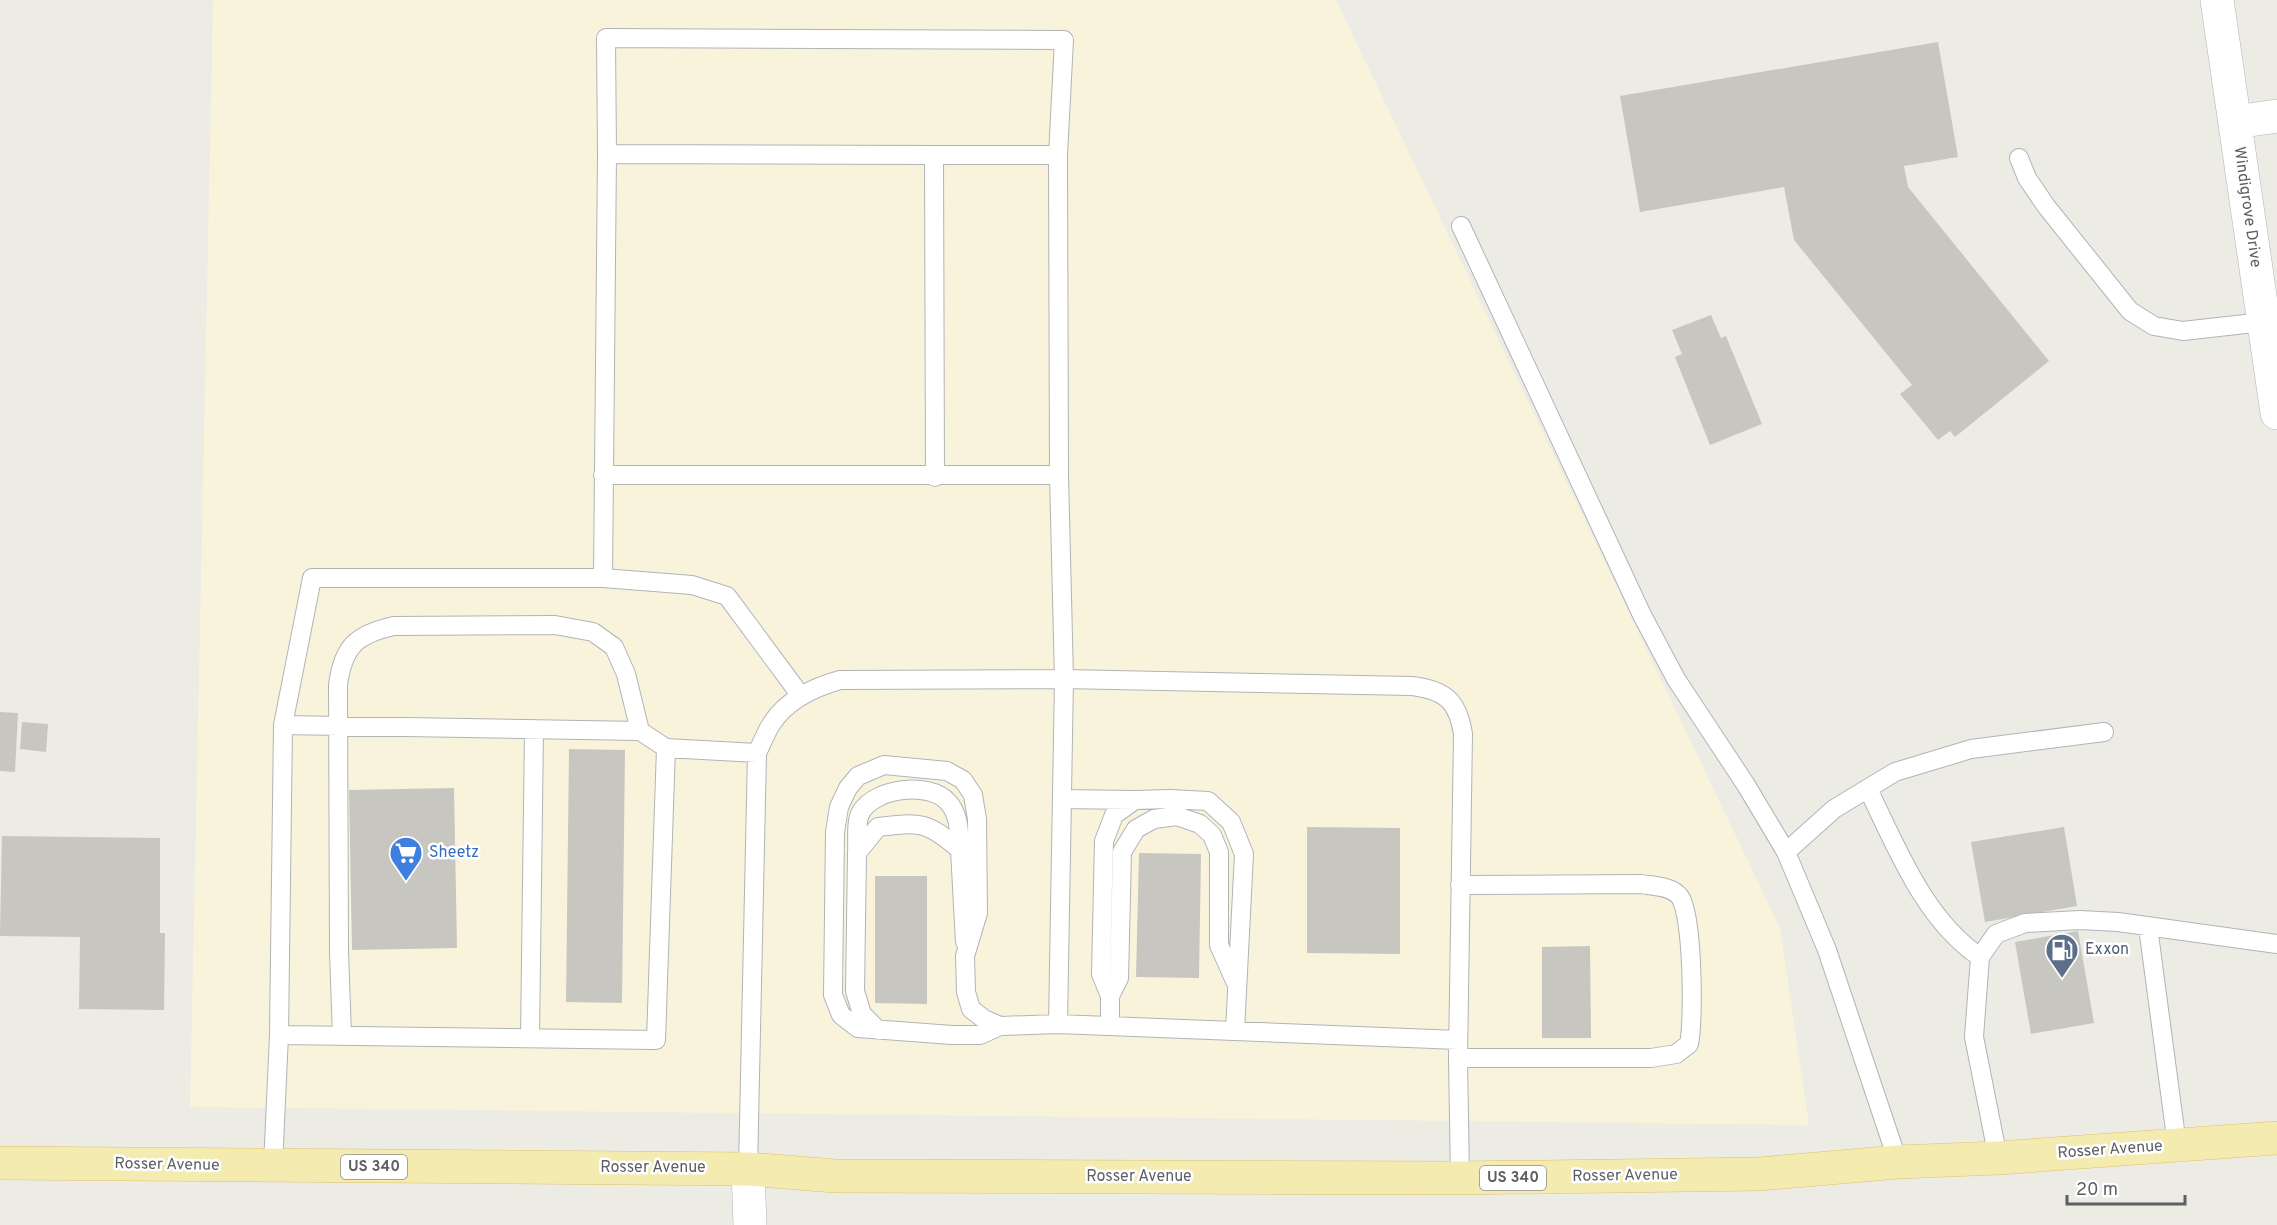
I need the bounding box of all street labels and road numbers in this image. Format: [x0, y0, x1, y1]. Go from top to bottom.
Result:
street label: Windigrove Drive [2229, 145, 2265, 269]
street label: Rosser Avenue [2057, 1136, 2163, 1164]
street label: Rosser Avenue [114, 1154, 220, 1176]
road number: US 340 [341, 1155, 407, 1179]
street label: Rosser Avenue [600, 1158, 706, 1178]
street label: Rosser Avenue [1572, 1165, 1678, 1187]
road number: US 340 [1480, 1166, 1546, 1190]
street label: Rosser Avenue [1086, 1167, 1192, 1187]

